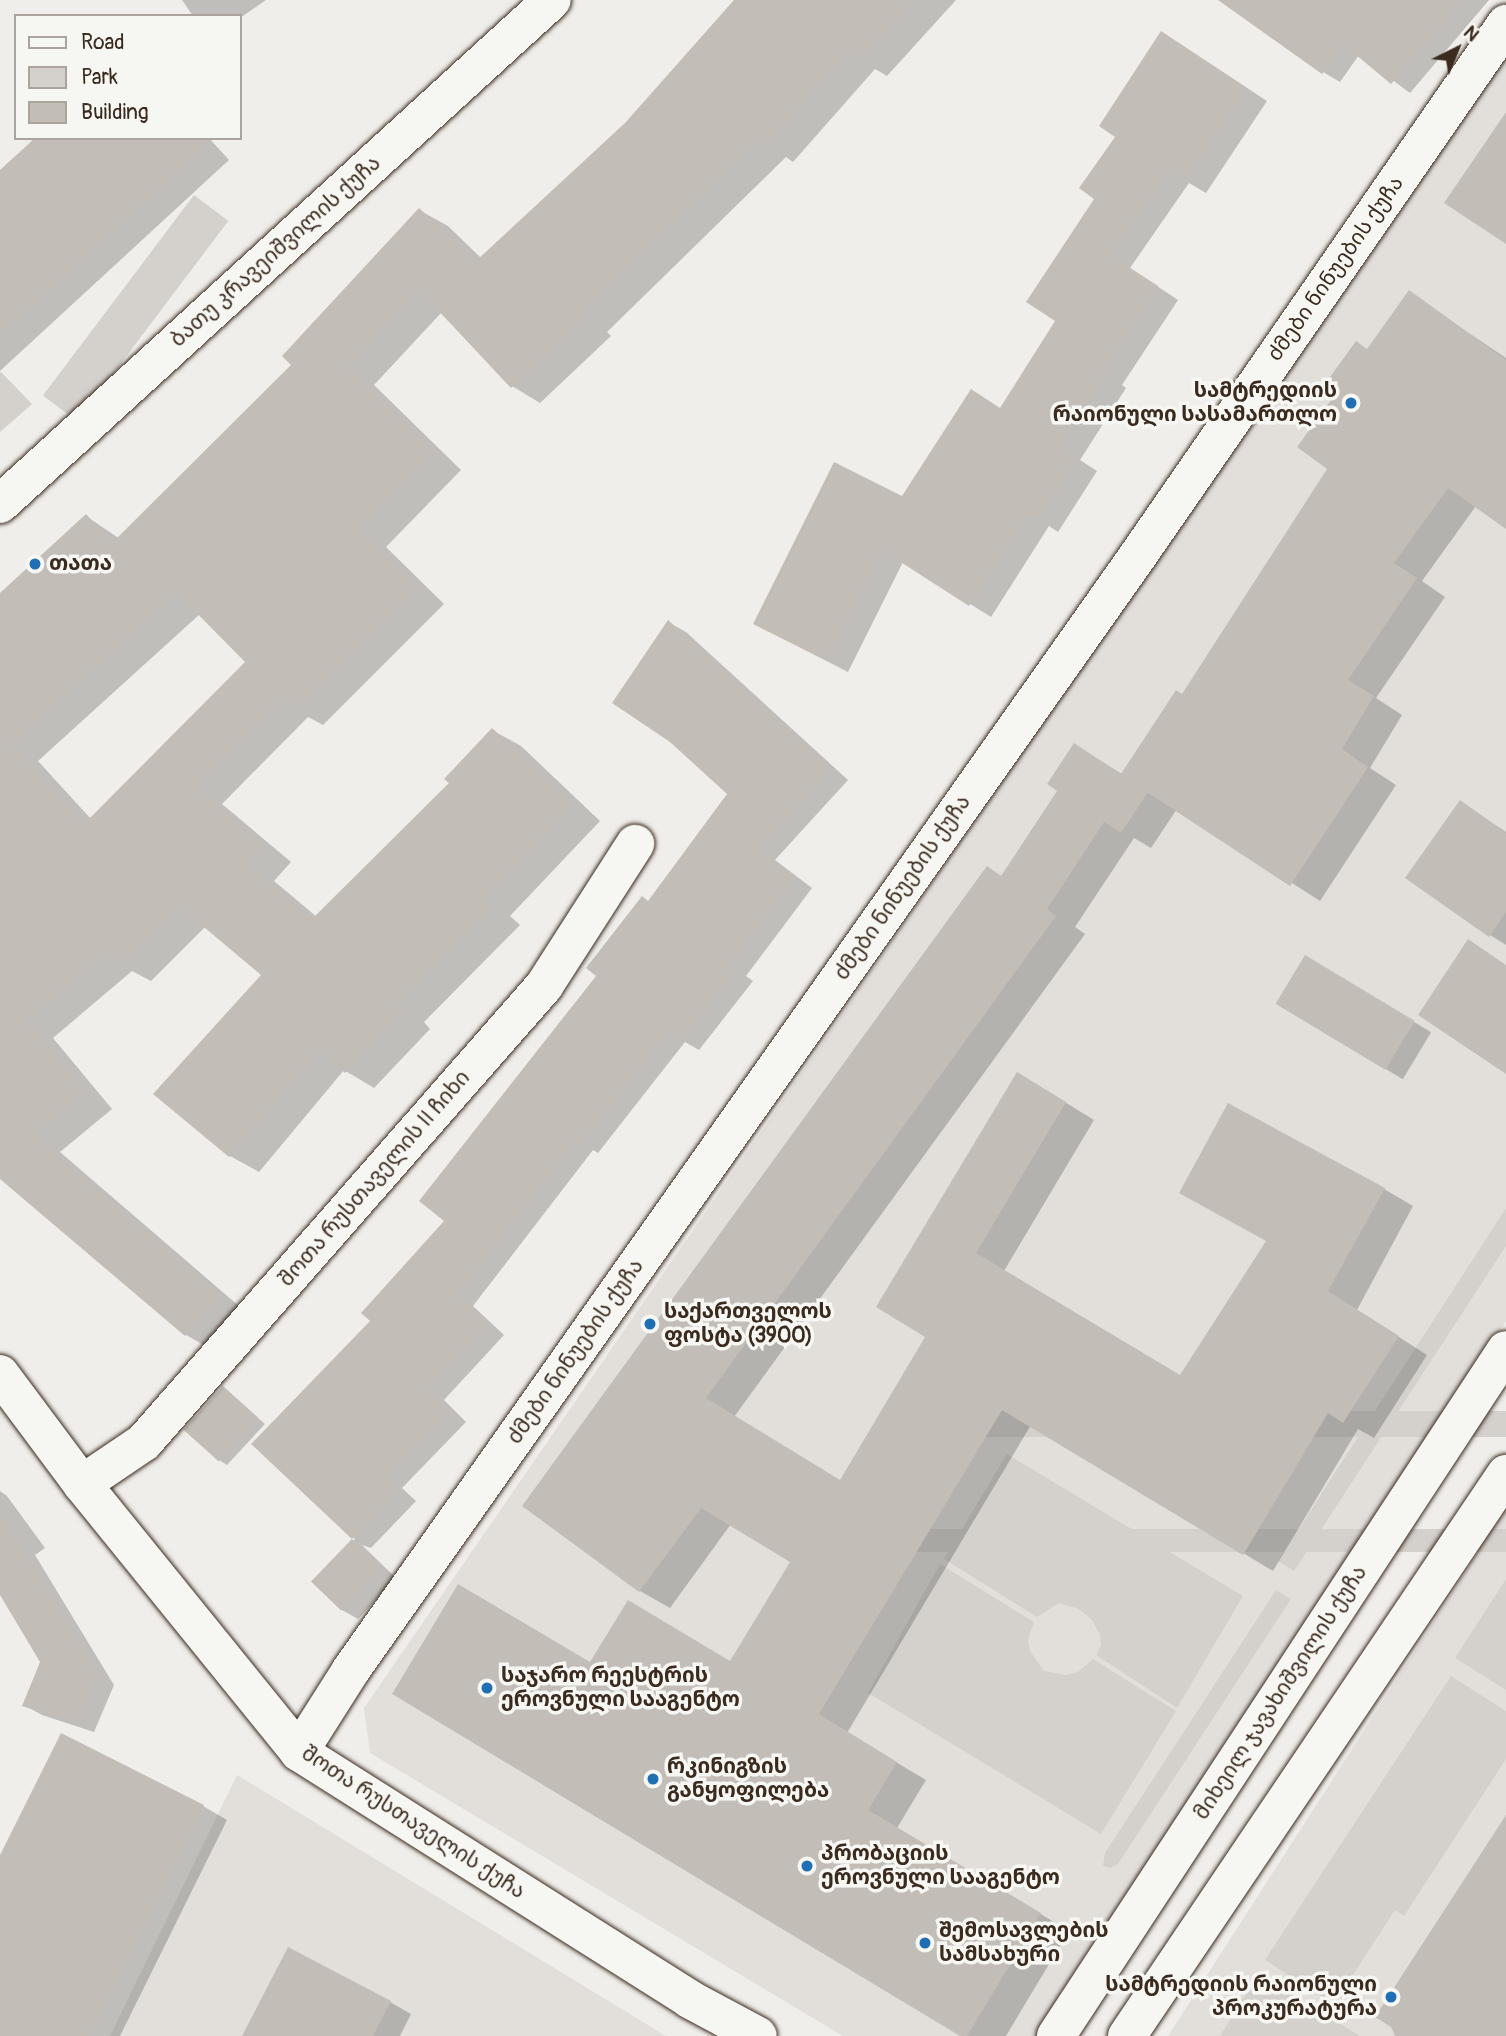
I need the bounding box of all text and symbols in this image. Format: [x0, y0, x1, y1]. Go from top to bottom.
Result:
legend [14, 14, 242, 140]
north arrow [1422, 14, 1492, 84]
text: N [1458, 20, 1484, 47]
text: Road [81, 29, 125, 56]
text: Park [81, 64, 118, 91]
text: Building [81, 99, 148, 126]
street label: ბათუ კრავეიშვილის ქუჩა [166, 151, 386, 353]
street label: ძმები ნინუების ქუჩა [1263, 172, 1409, 366]
place label: სამტრედიის რაიონული სასამართლო [1053, 378, 1337, 428]
marker: სამტრედიის რაიონული სასამართლო [1343, 395, 1359, 411]
place label: თათა [49, 551, 112, 577]
marker: თათა [27, 556, 43, 572]
street label: ძმები ნინუების ქუჩა [830, 791, 976, 985]
street label: შოთა რუსთაველის II ჩიხი [274, 1066, 476, 1292]
street label: ძმები ნინუების ქუჩა [503, 1255, 649, 1449]
place label: საქართველოს ფოსტა (3900) [664, 1299, 832, 1349]
marker: საქართველოს ფოსტა (3900) [642, 1316, 658, 1332]
street label: მიხეილ ჯავახიშვილის ქუჩა [1189, 1561, 1373, 1825]
place label: საჯარო რეესტრის ეროვნული სააგენტო [501, 1663, 740, 1713]
marker: საჯარო რეესტრის ეროვნული სააგენტო [479, 1680, 495, 1696]
street label: შოთა რუსთაველის ქუჩა [297, 1741, 529, 1905]
place label: რკინიგზის განყოფილება [667, 1754, 829, 1804]
marker: რკინიგზის განყოფილება [645, 1771, 661, 1787]
place label: პრობაციის ეროვნული სააგენტო [821, 1841, 1060, 1891]
marker: პრობაციის ეროვნული სააგენტო [799, 1858, 815, 1874]
place label: შემოსავლების სამსახური [939, 1918, 1108, 1968]
marker: შემოსავლების სამსახური [917, 1935, 933, 1951]
place label: სამტრედიის რაიონული პროკურატურა [1105, 1972, 1377, 2022]
marker: სამტრედიის რაიონული პროკურატურა [1383, 1989, 1399, 2005]

